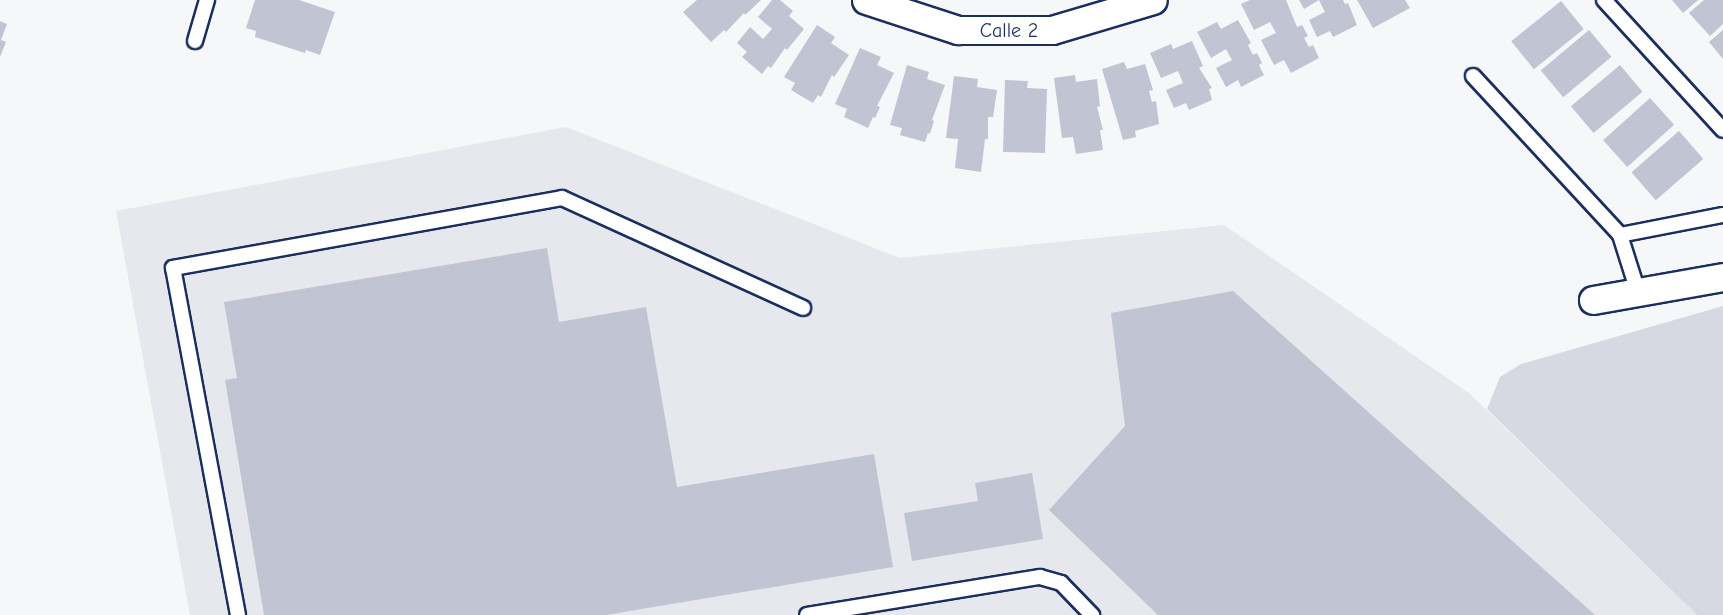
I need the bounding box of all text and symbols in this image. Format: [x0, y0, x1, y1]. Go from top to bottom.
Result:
street label: Calle 2 [980, 18, 1038, 42]

